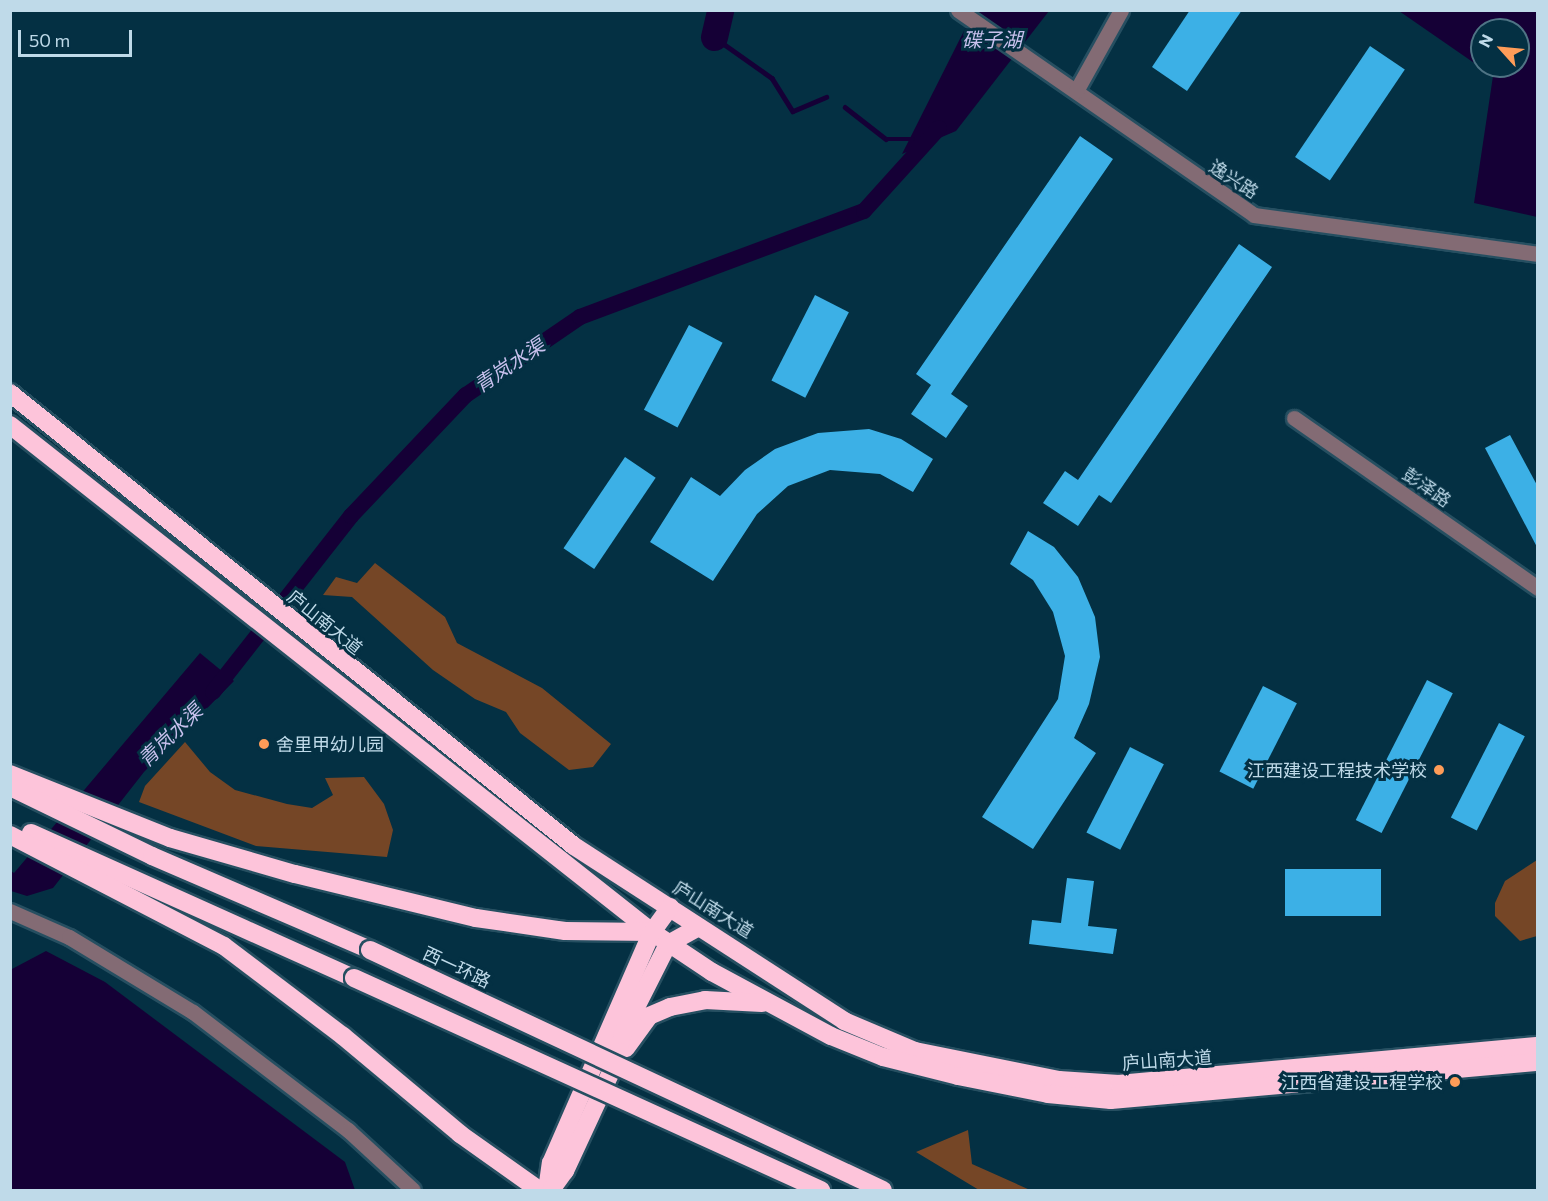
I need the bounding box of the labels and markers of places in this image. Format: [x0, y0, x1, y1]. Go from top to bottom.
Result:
place label: 舍里甲幼儿园 [276, 733, 384, 755]
marker: 舍里甲幼儿园 [257, 737, 271, 751]
place label: 江西建设工程技术学校 [1247, 759, 1427, 781]
marker: 江西建设工程技术学校 [1432, 763, 1446, 777]
place label: 江西省建设工程学校 [1281, 1071, 1443, 1093]
marker: 江西省建设工程学校 [1448, 1075, 1462, 1089]

